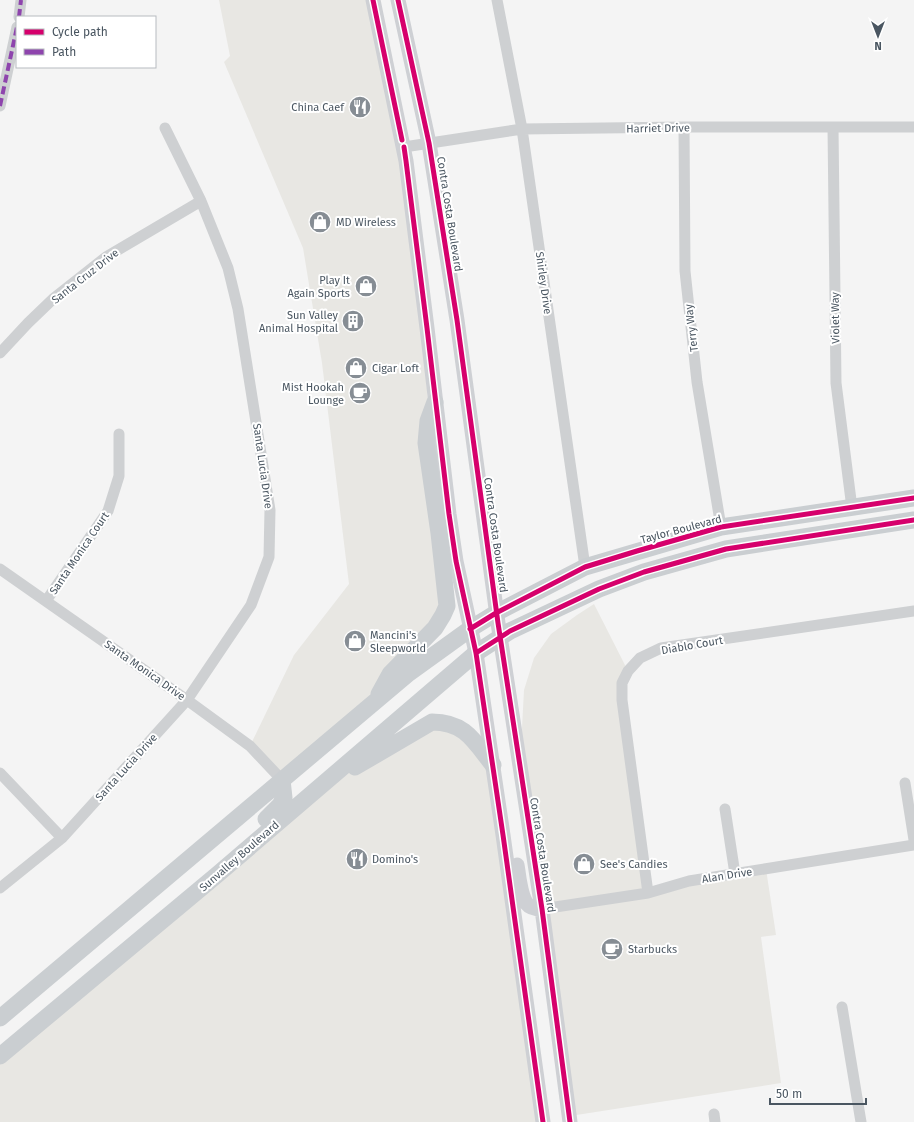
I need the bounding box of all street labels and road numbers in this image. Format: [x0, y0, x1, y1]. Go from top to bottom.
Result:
street label: Harriet Drive [626, 121, 690, 136]
street label: Contra Costa Boulevard [434, 156, 465, 272]
street label: Santa Cruz Drive [49, 246, 121, 307]
street label: Shirley Drive [533, 251, 554, 315]
street label: Violet Way [829, 291, 842, 344]
street label: Terry Way [682, 303, 701, 352]
street label: Santa Lucia Drive [250, 423, 275, 510]
street label: Contra Costa Boulevard [481, 477, 510, 594]
street label: Santa Monica Court [47, 510, 112, 597]
street label: Taylor Boulevard [639, 512, 723, 547]
street label: Diablo Court [660, 634, 724, 657]
street label: Santa Monica Drive [102, 638, 188, 703]
street label: Santa Lucia Drive [93, 731, 160, 804]
street label: Contra Costa Boulevard [527, 797, 558, 913]
street label: Sunvalley Boulevard [197, 818, 282, 894]
street label: Alan Drive [701, 865, 753, 886]

